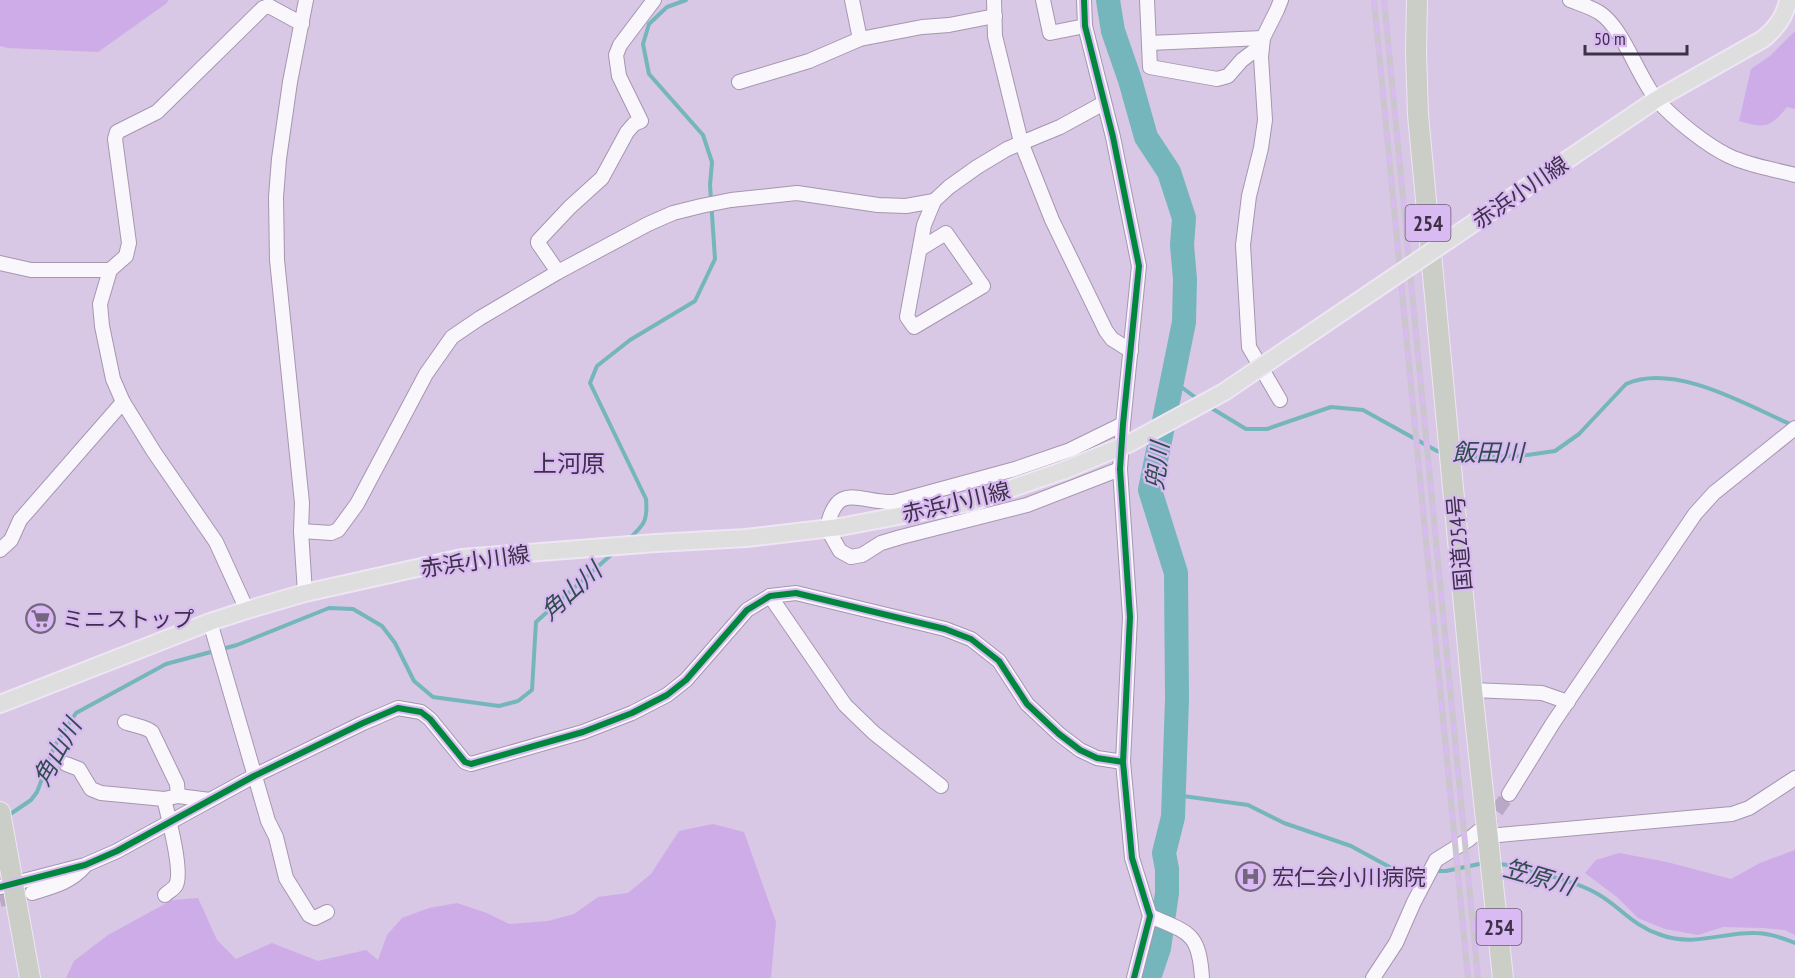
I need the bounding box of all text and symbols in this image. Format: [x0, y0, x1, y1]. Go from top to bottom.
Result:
scale bar [1585, 18, 1687, 56]
text: 50 m [1594, 27, 1626, 50]
street label: 赤浜小川線 [1467, 150, 1573, 234]
road number: 254 [1406, 205, 1450, 241]
water label: 兜川 [1139, 437, 1176, 492]
water label: 飯田川 [1452, 437, 1527, 468]
district label: 上河原 [533, 448, 605, 479]
street label: 赤浜小川線 [899, 476, 1013, 528]
street label: 国道254号 [1441, 494, 1477, 592]
street label: 赤浜小川線 [419, 539, 531, 583]
water label: 角山川 [534, 553, 610, 627]
supermarket icon: ミニストップ [25, 603, 57, 635]
place label: ミニストップ [62, 605, 194, 633]
water label: 角山川 [26, 710, 89, 791]
water label: 笠原川 [1500, 852, 1581, 903]
hospital icon: 宏仁会小川病院 [1235, 861, 1267, 893]
place label: 宏仁会小川病院 [1272, 863, 1426, 891]
road number: 254 [1476, 909, 1522, 945]

